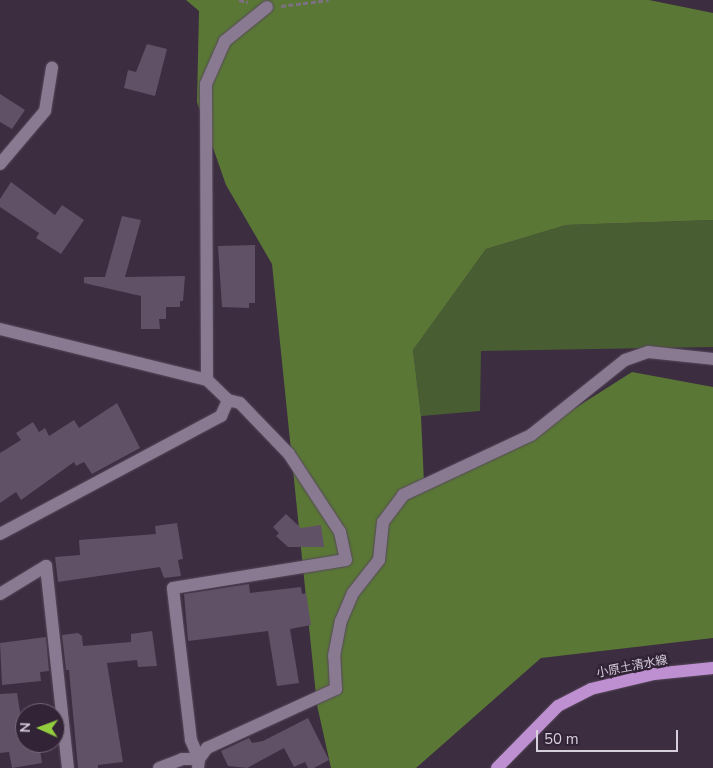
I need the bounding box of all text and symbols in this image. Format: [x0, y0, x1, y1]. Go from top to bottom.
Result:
street label: 小原土清水線 [595, 653, 669, 681]
north arrow [15, 703, 65, 753]
scale bar [538, 720, 680, 752]
text: N [16, 722, 35, 733]
text: 50 m [544, 729, 579, 749]

